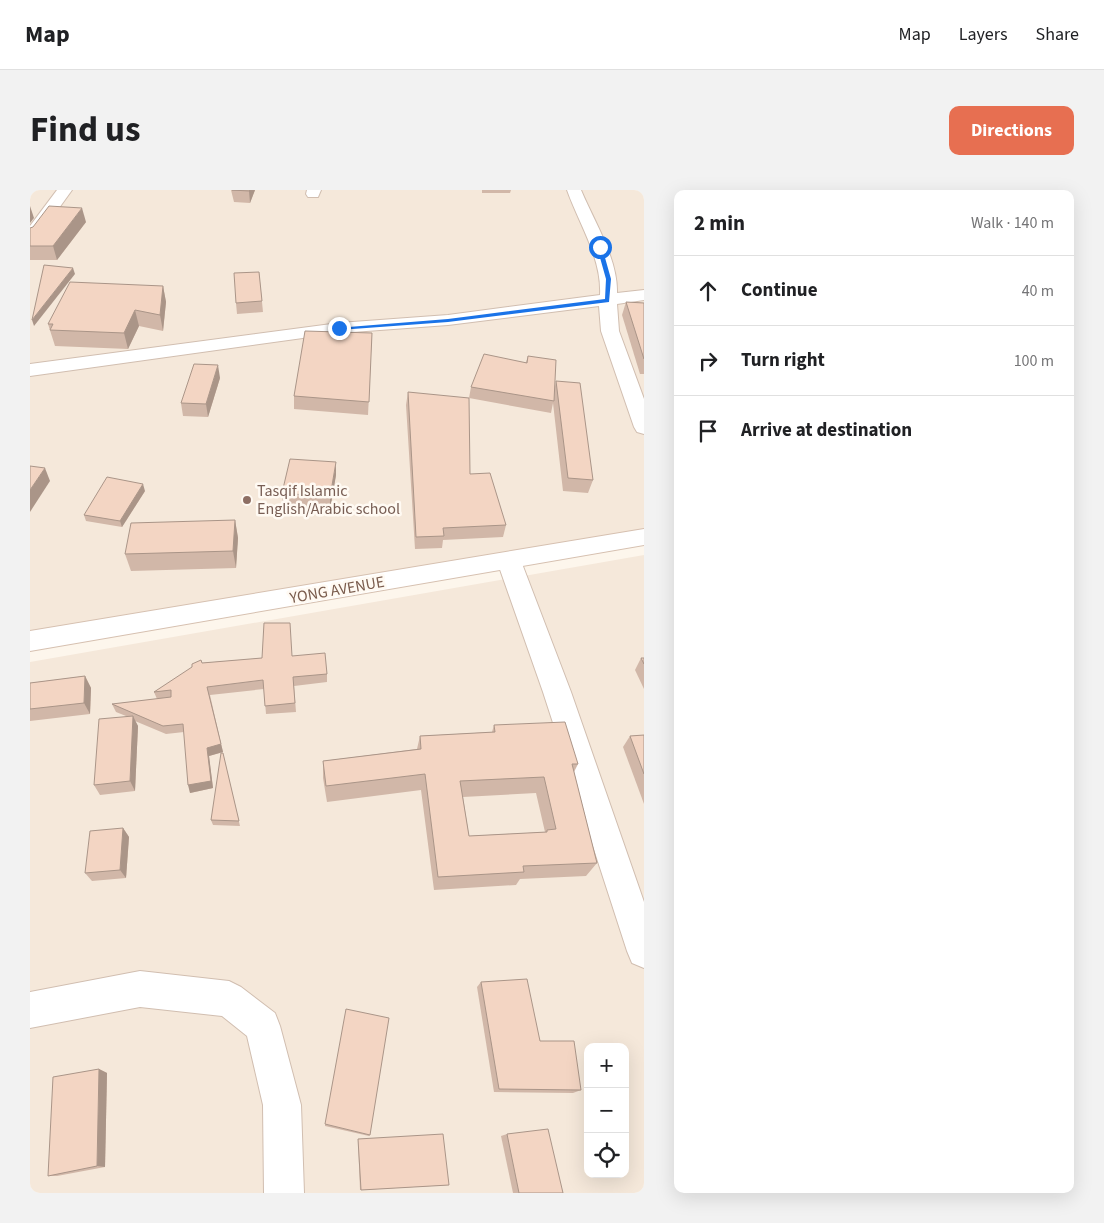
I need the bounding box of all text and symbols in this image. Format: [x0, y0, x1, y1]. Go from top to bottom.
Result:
text: Map [25, 17, 70, 52]
text: Map [899, 22, 931, 47]
text: Layers [959, 22, 1008, 47]
text: Share [1036, 22, 1079, 47]
text: Find us [30, 105, 140, 155]
button: Directions [949, 106, 1074, 155]
text: 2 min [694, 208, 745, 238]
text: Walk · 140 m [971, 212, 1054, 234]
route start [589, 236, 612, 259]
icon: ahead [694, 277, 722, 305]
text: Continue [741, 277, 818, 304]
text: 40 m [1022, 280, 1054, 302]
route end [328, 317, 351, 340]
icon: right [694, 347, 722, 375]
text: Turn right [741, 347, 825, 374]
text: 100 m [1014, 350, 1054, 372]
icon: arrive [694, 417, 722, 445]
text: Arrive at destination [741, 417, 912, 444]
place label: Tasqif Islamic English/Arabic school [257, 480, 400, 520]
marker: Tasqif Islamic English/Arabic school [241, 494, 253, 506]
street label: YONG AVENUE [287, 571, 386, 609]
map controls [584, 1043, 629, 1178]
button: + [584, 1043, 629, 1088]
button: − [584, 1088, 629, 1133]
button: locate [584, 1133, 629, 1178]

